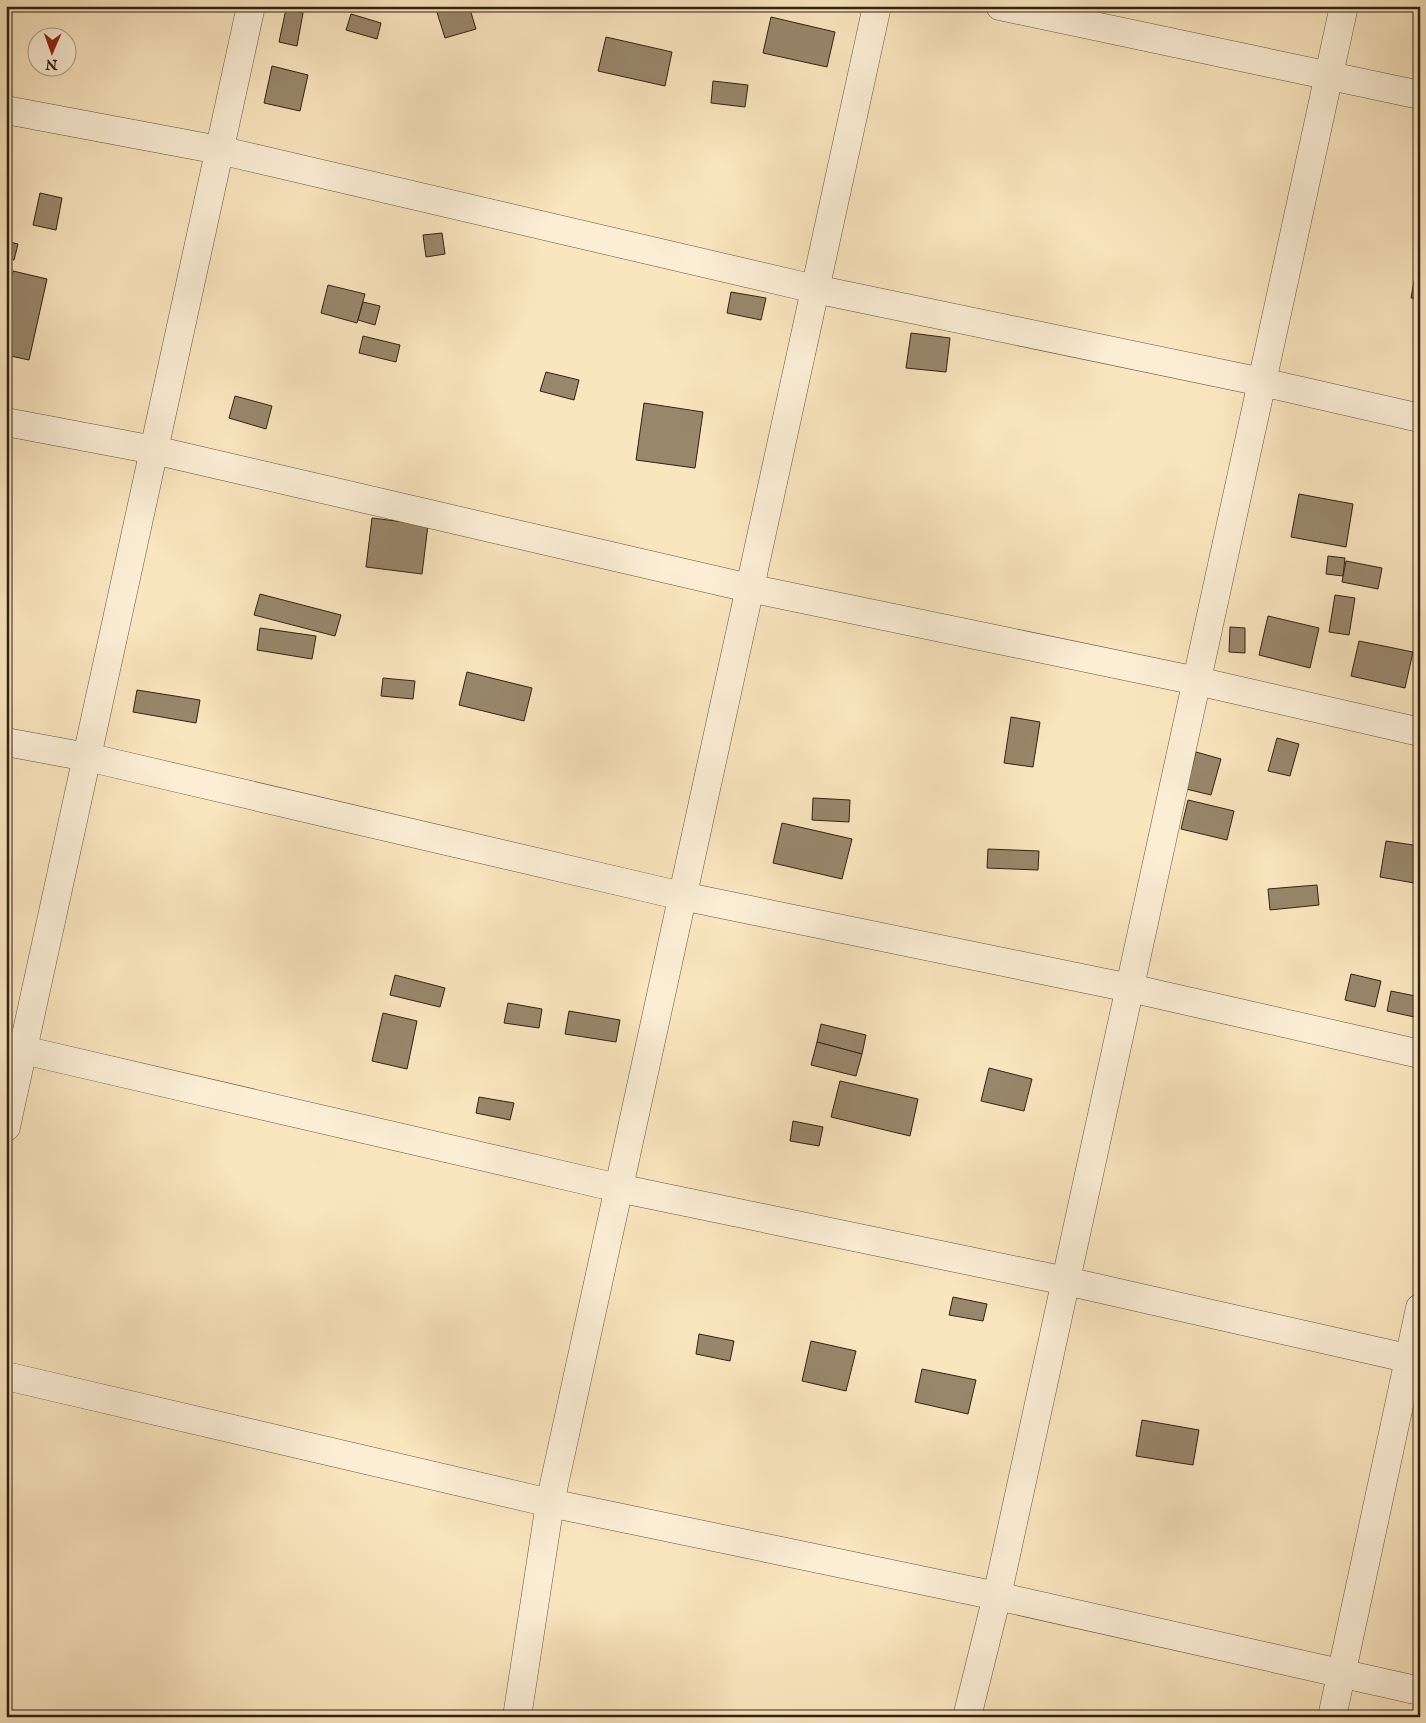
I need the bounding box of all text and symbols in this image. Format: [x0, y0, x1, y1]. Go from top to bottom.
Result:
north arrow [28, 28, 78, 78]
text: N [45, 55, 59, 73]

